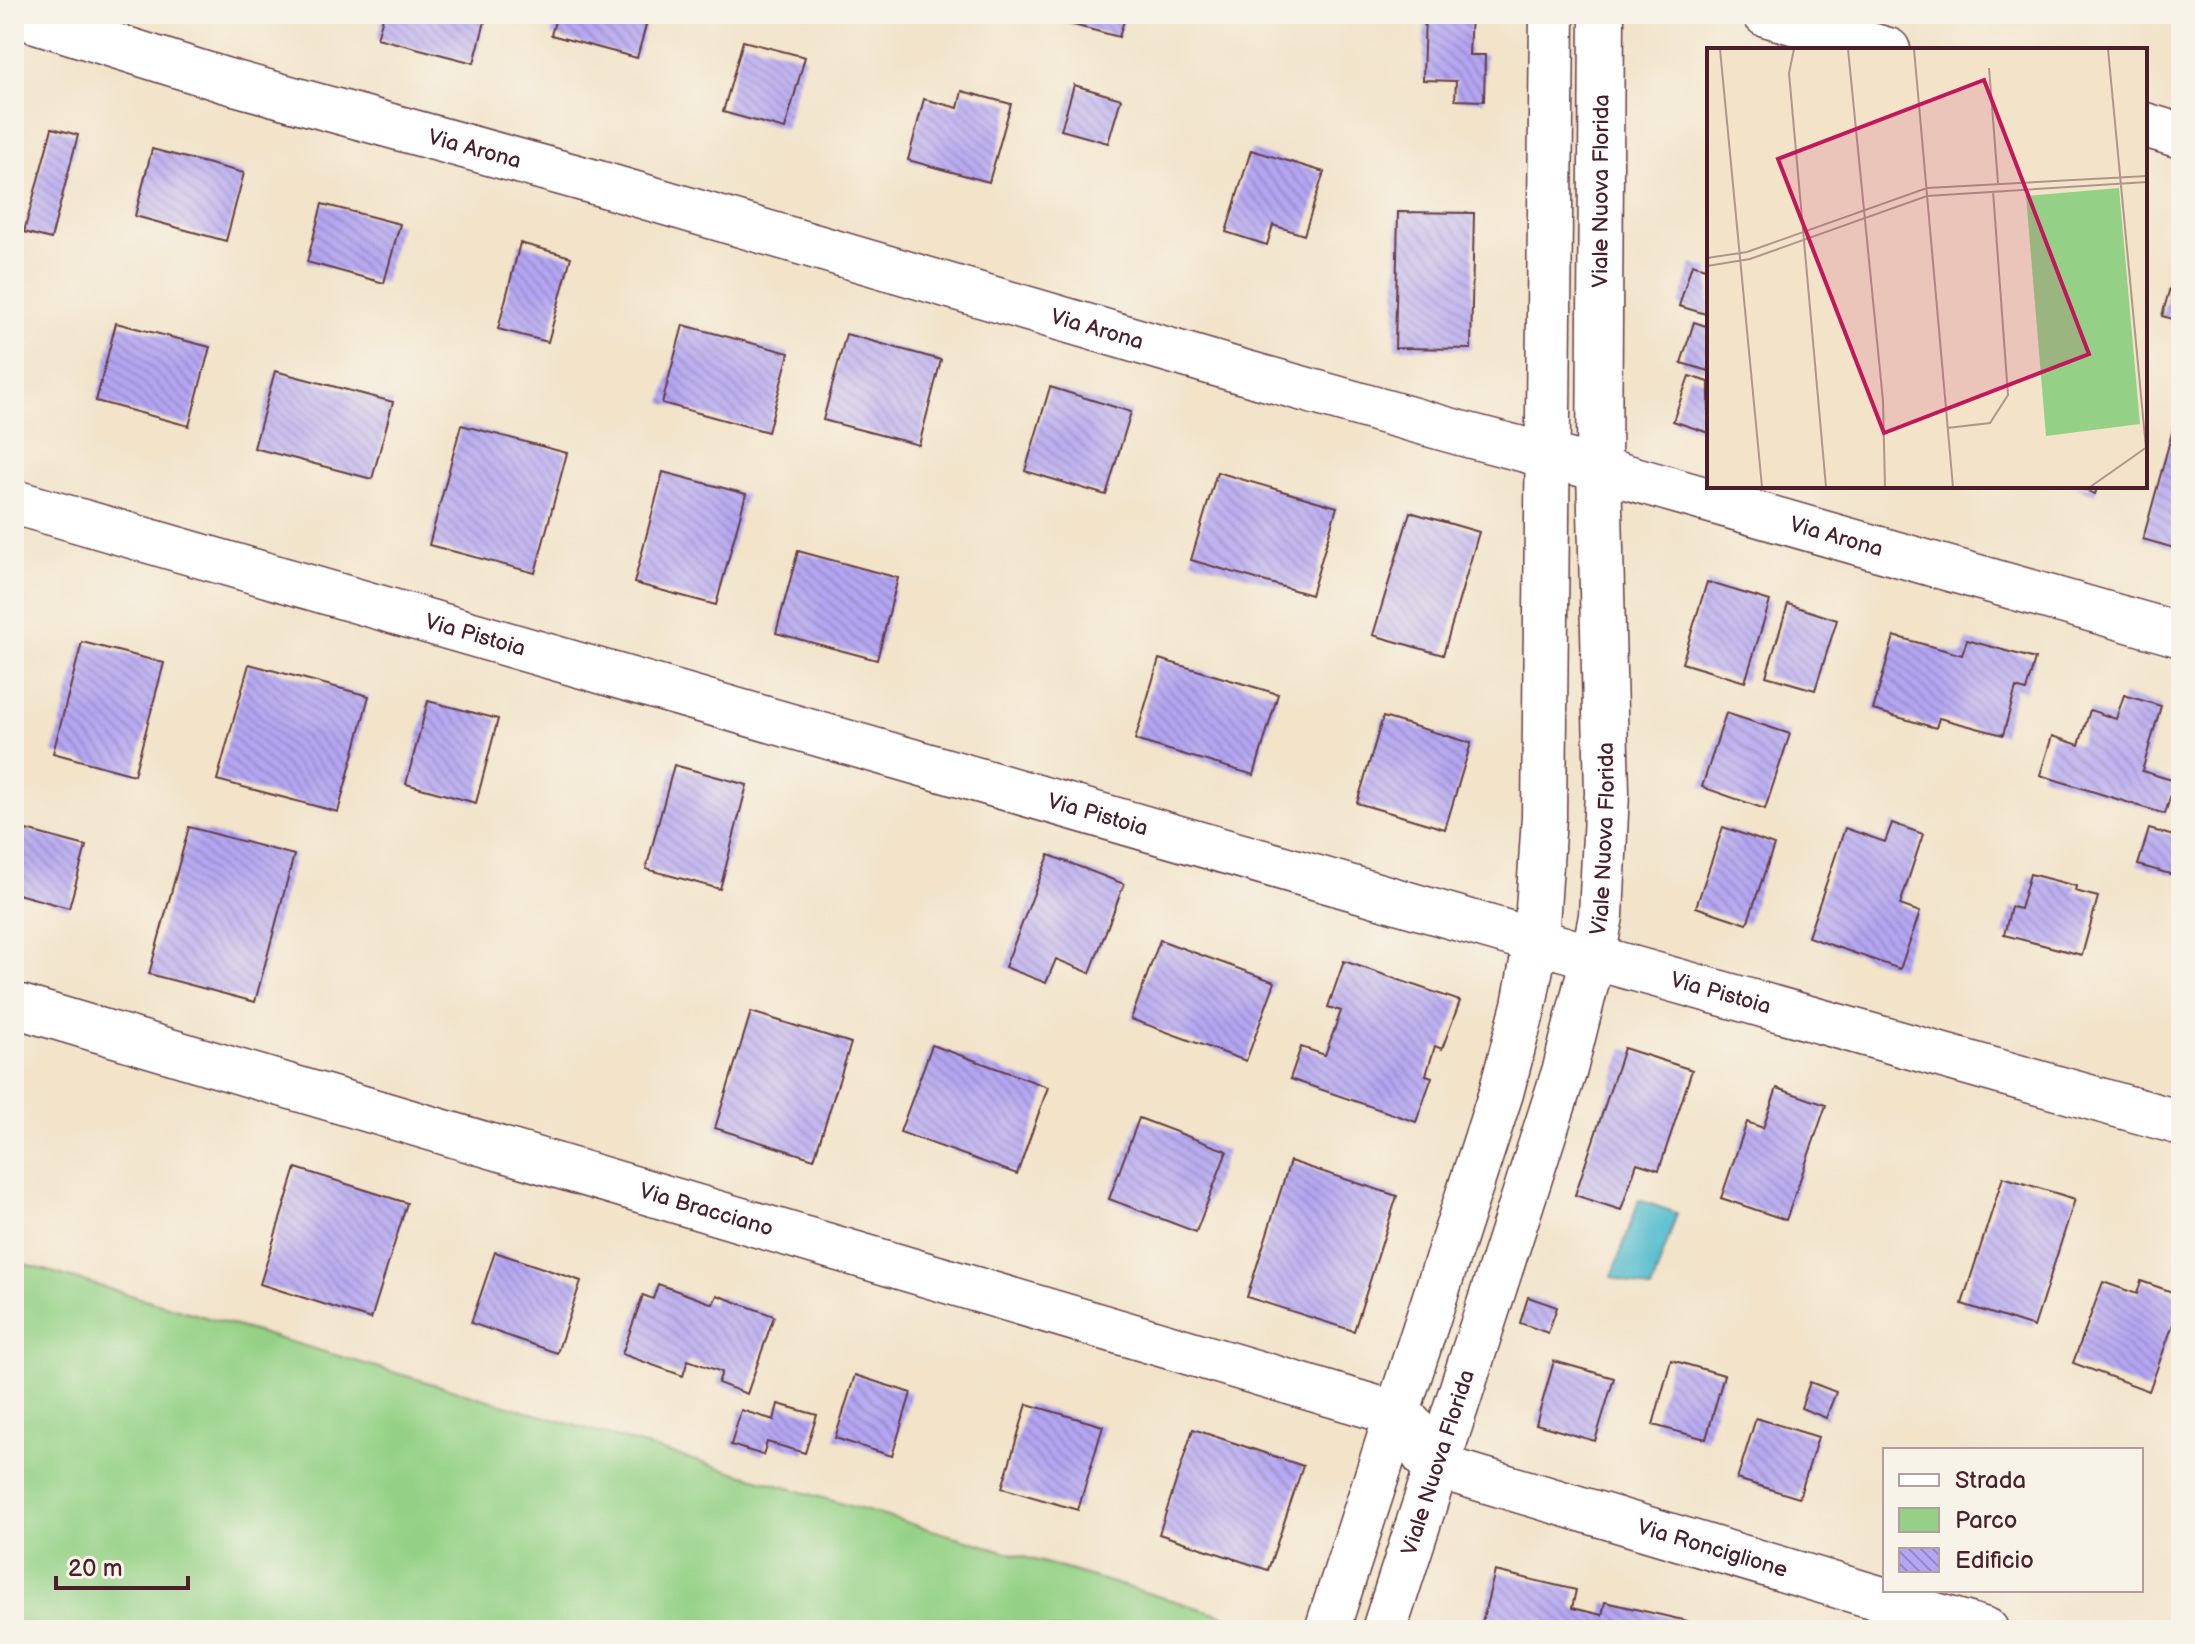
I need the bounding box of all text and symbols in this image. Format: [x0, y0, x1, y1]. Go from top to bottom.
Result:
inset map [1707, 48, 2147, 488]
street label: Viale Nuova Florida [1587, 94, 1615, 288]
street label: Via Arona [425, 123, 524, 175]
street label: Via Arona [1047, 303, 1147, 356]
street label: Via Arona [1787, 511, 1886, 563]
street label: Via Pistoia [422, 608, 529, 662]
street label: Viale Nuova Florida [1584, 742, 1620, 938]
street label: Via Pistoia [1044, 787, 1151, 842]
street label: Via Pistoia [1667, 966, 1774, 1020]
street label: Via Bracciano [636, 1177, 776, 1242]
street label: Viale Nuova Florida [1395, 1366, 1481, 1559]
legend [1883, 1448, 2143, 1592]
text: Strada [1955, 1466, 2026, 1495]
text: Parco [1955, 1506, 2017, 1535]
street label: Via Ronciglione [1634, 1513, 1791, 1583]
scale bar [56, 1540, 188, 1590]
text: Edificio [1955, 1546, 2034, 1575]
text: 20 m [68, 1554, 123, 1583]

